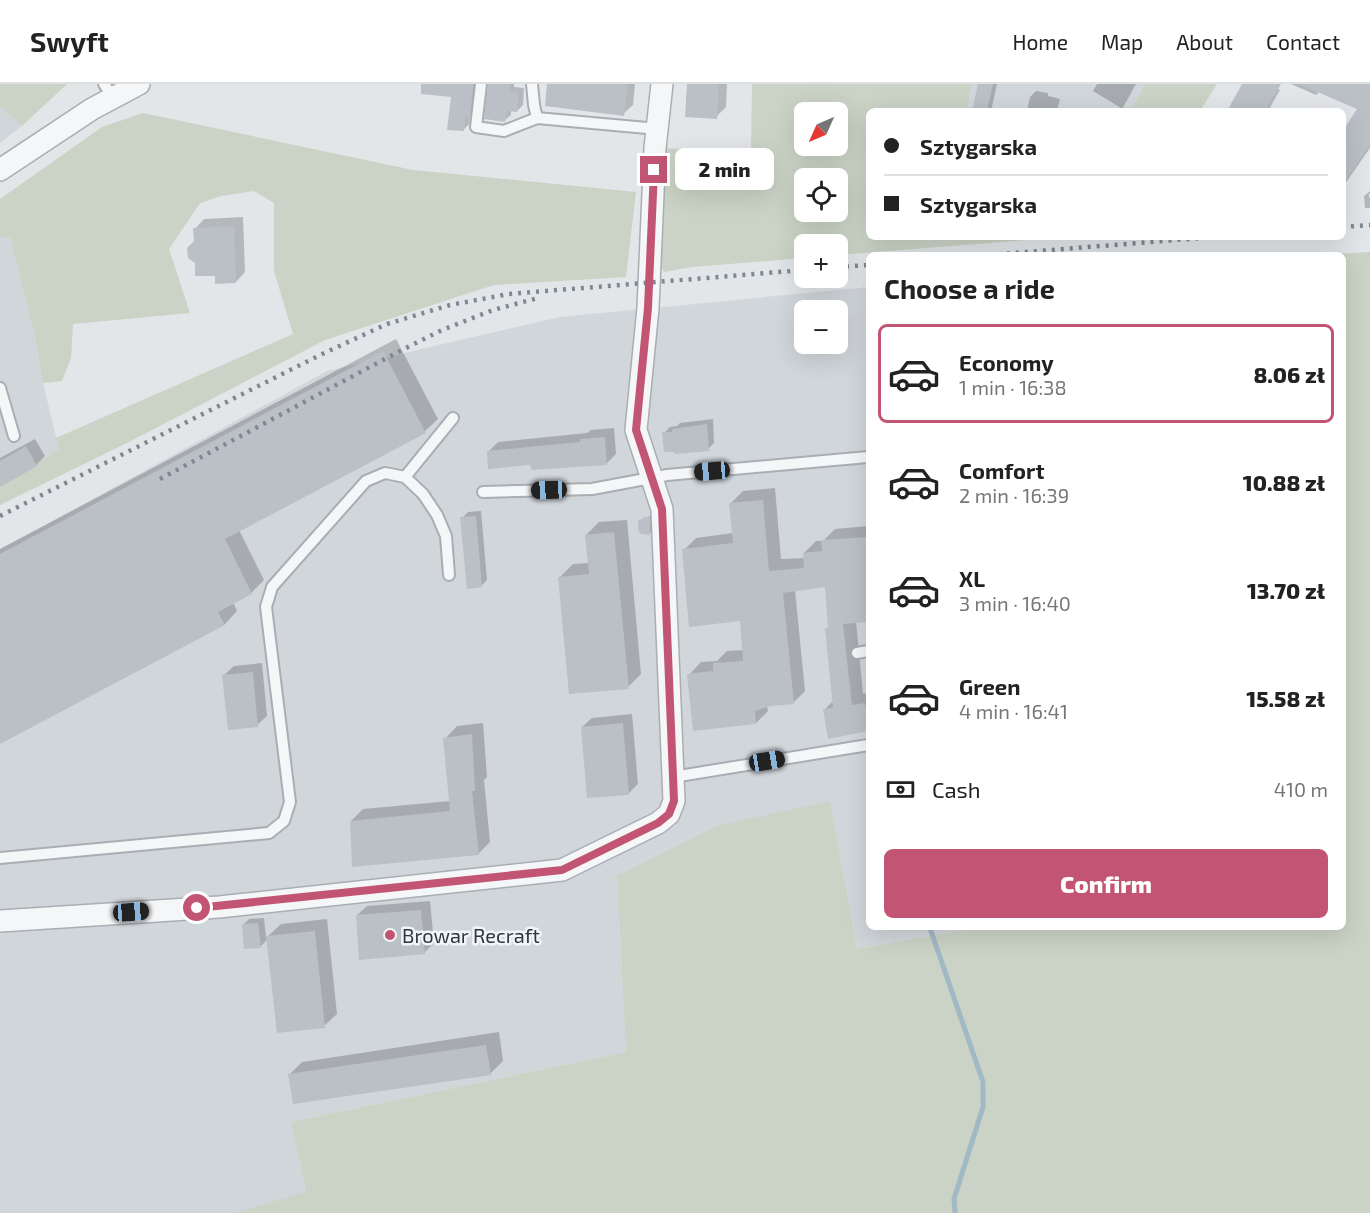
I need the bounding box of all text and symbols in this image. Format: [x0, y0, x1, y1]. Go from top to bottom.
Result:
text: Swyft [30, 24, 109, 58]
text: Home [1012, 29, 1068, 54]
text: Map [1101, 29, 1143, 54]
text: About [1176, 29, 1233, 54]
text: Contact [1266, 29, 1340, 54]
north arrow [794, 102, 848, 156]
map controls [794, 102, 848, 354]
text: Sztygarska [920, 133, 1037, 159]
callout: 2 min [675, 149, 774, 191]
route end [640, 156, 667, 183]
text: 2 min [699, 157, 750, 181]
button: locate [794, 168, 848, 222]
text: Sztygarska [920, 191, 1037, 217]
button: + [794, 234, 848, 288]
text: Choose a ride [884, 272, 1055, 304]
button: − [794, 300, 848, 354]
icon: car [887, 347, 941, 401]
text: Economy [959, 349, 1054, 375]
text: 8.06 zł [1253, 361, 1325, 387]
text: 1 min · 16:38 [959, 375, 1067, 399]
icon: car [887, 455, 941, 509]
text: Comfort [959, 457, 1044, 483]
car [693, 460, 731, 482]
text: 10.88 zł [1243, 469, 1325, 495]
car [531, 480, 567, 500]
text: 2 min · 16:39 [959, 483, 1069, 507]
icon: car [887, 563, 941, 617]
text: XL [959, 565, 985, 591]
text: 13.70 zł [1247, 577, 1325, 603]
text: 3 min · 16:40 [959, 591, 1071, 615]
icon: car [887, 671, 941, 725]
text: Green [959, 673, 1021, 699]
text: 15.58 zł [1246, 685, 1325, 711]
text: 4 min · 16:41 [959, 699, 1068, 723]
car [748, 749, 786, 773]
icon: cash [884, 773, 917, 806]
text: Cash [932, 776, 981, 802]
text: 410 m [1274, 777, 1328, 801]
button: Confirm [884, 849, 1328, 918]
route start [183, 894, 210, 921]
car [112, 902, 150, 922]
place label: Browar Recraft [402, 923, 540, 947]
marker: Browar Recraft [383, 928, 397, 942]

